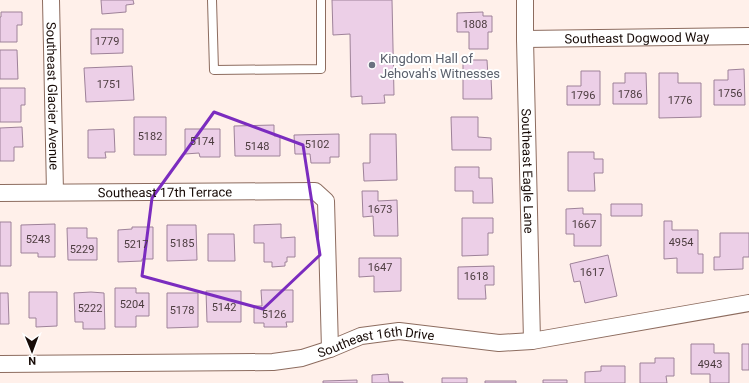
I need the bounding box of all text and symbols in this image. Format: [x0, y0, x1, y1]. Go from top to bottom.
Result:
house number: 1808 [463, 18, 487, 31]
street label: Southeast Glacier Avenue [43, 22, 62, 170]
street label: Southeast Dogwood Way [564, 30, 710, 46]
house number: 1779 [95, 35, 119, 48]
place label: Kingdom Hall of Jehovah's Witnesses [380, 51, 500, 81]
marker: Kingdom Hall of Jehovah's Witnesses [367, 60, 377, 70]
house number: 1751 [97, 78, 121, 91]
house number: 1756 [718, 87, 742, 100]
house number: 1786 [618, 88, 642, 101]
house number: 1796 [571, 89, 595, 102]
house number: 1776 [668, 94, 692, 107]
street label: Southeast Eagle Lane [519, 108, 537, 234]
house number: 5182 [138, 130, 162, 143]
house number: 5174 [190, 135, 214, 148]
house number: 5102 [305, 138, 329, 151]
house number: 5148 [245, 140, 269, 153]
street label: Southeast 17th Terrace [98, 185, 232, 200]
house number: 1673 [368, 203, 392, 216]
house number: 1667 [572, 218, 596, 231]
house number: 5243 [26, 233, 50, 246]
house number: 4954 [669, 236, 693, 249]
house number: 5185 [170, 237, 194, 250]
house number: 5217 [124, 238, 148, 251]
house number: 5229 [70, 243, 94, 256]
house number: 1647 [368, 261, 392, 274]
house number: 1617 [580, 266, 604, 279]
house number: 1618 [464, 270, 488, 283]
house number: 5204 [120, 298, 144, 311]
house number: 5142 [212, 301, 236, 314]
house number: 5222 [78, 302, 102, 315]
house number: 5178 [170, 304, 194, 317]
house number: 5126 [262, 308, 286, 321]
street label: Southeast 16th Drive [316, 324, 435, 361]
north arrow [12, 331, 52, 371]
text: N [28, 354, 36, 367]
house number: 4943 [698, 358, 722, 371]

